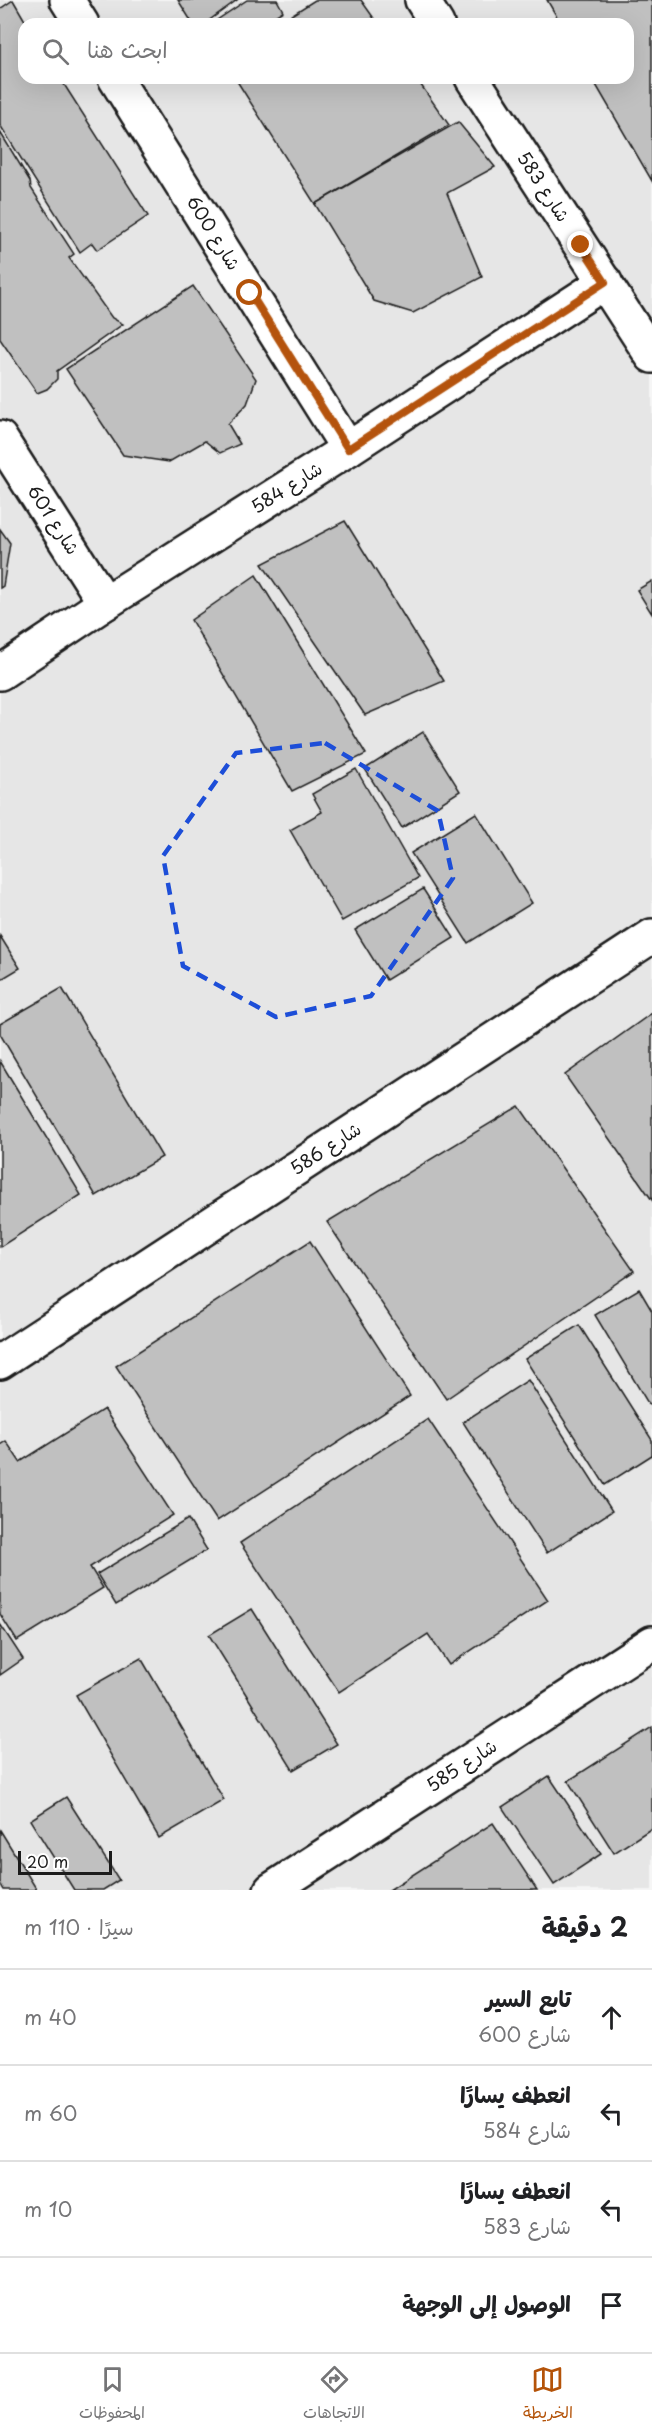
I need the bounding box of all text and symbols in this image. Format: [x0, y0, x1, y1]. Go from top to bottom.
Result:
search box [18, 18, 634, 84]
text: ابحث هنا [87, 32, 168, 65]
icon: search [39, 35, 72, 68]
street label: شارع 583 [511, 146, 577, 227]
street label: شارع 600 [181, 190, 248, 275]
route end [567, 231, 593, 257]
route start [236, 279, 262, 305]
street label: شارع 584 [245, 454, 327, 519]
street label: شارع 601 [22, 479, 87, 560]
street label: شارع 586 [284, 1115, 366, 1181]
street label: شارع 585 [421, 1732, 502, 1798]
scale bar [18, 1848, 112, 1876]
text: 20 m [27, 1849, 68, 1873]
text: 2 دقيقة [541, 1907, 628, 1946]
text: سيرًا · 110 m [24, 1912, 134, 1942]
text: تابع السير [486, 1981, 571, 2014]
icon: ahead [595, 2001, 628, 2034]
text: 40 m [24, 2002, 77, 2032]
text: شارع 600 [478, 2019, 571, 2049]
text: انعطف يسارًا [460, 2077, 571, 2110]
icon: left [595, 2097, 628, 2130]
text: 60 m [24, 2098, 77, 2128]
text: شارع 584 [483, 2115, 571, 2145]
text: انعطف يسارًا [460, 2173, 571, 2206]
icon: left [595, 2193, 628, 2226]
text: 10 m [24, 2194, 72, 2224]
text: شارع 583 [483, 2211, 571, 2241]
text: الوصول إلى الوجهة [402, 2286, 571, 2319]
icon: arrive [595, 2289, 628, 2322]
tab: المحفوظات [79, 2363, 145, 2427]
tab: الاتجاهات [303, 2363, 365, 2427]
tab: الخريطة [523, 2363, 573, 2427]

